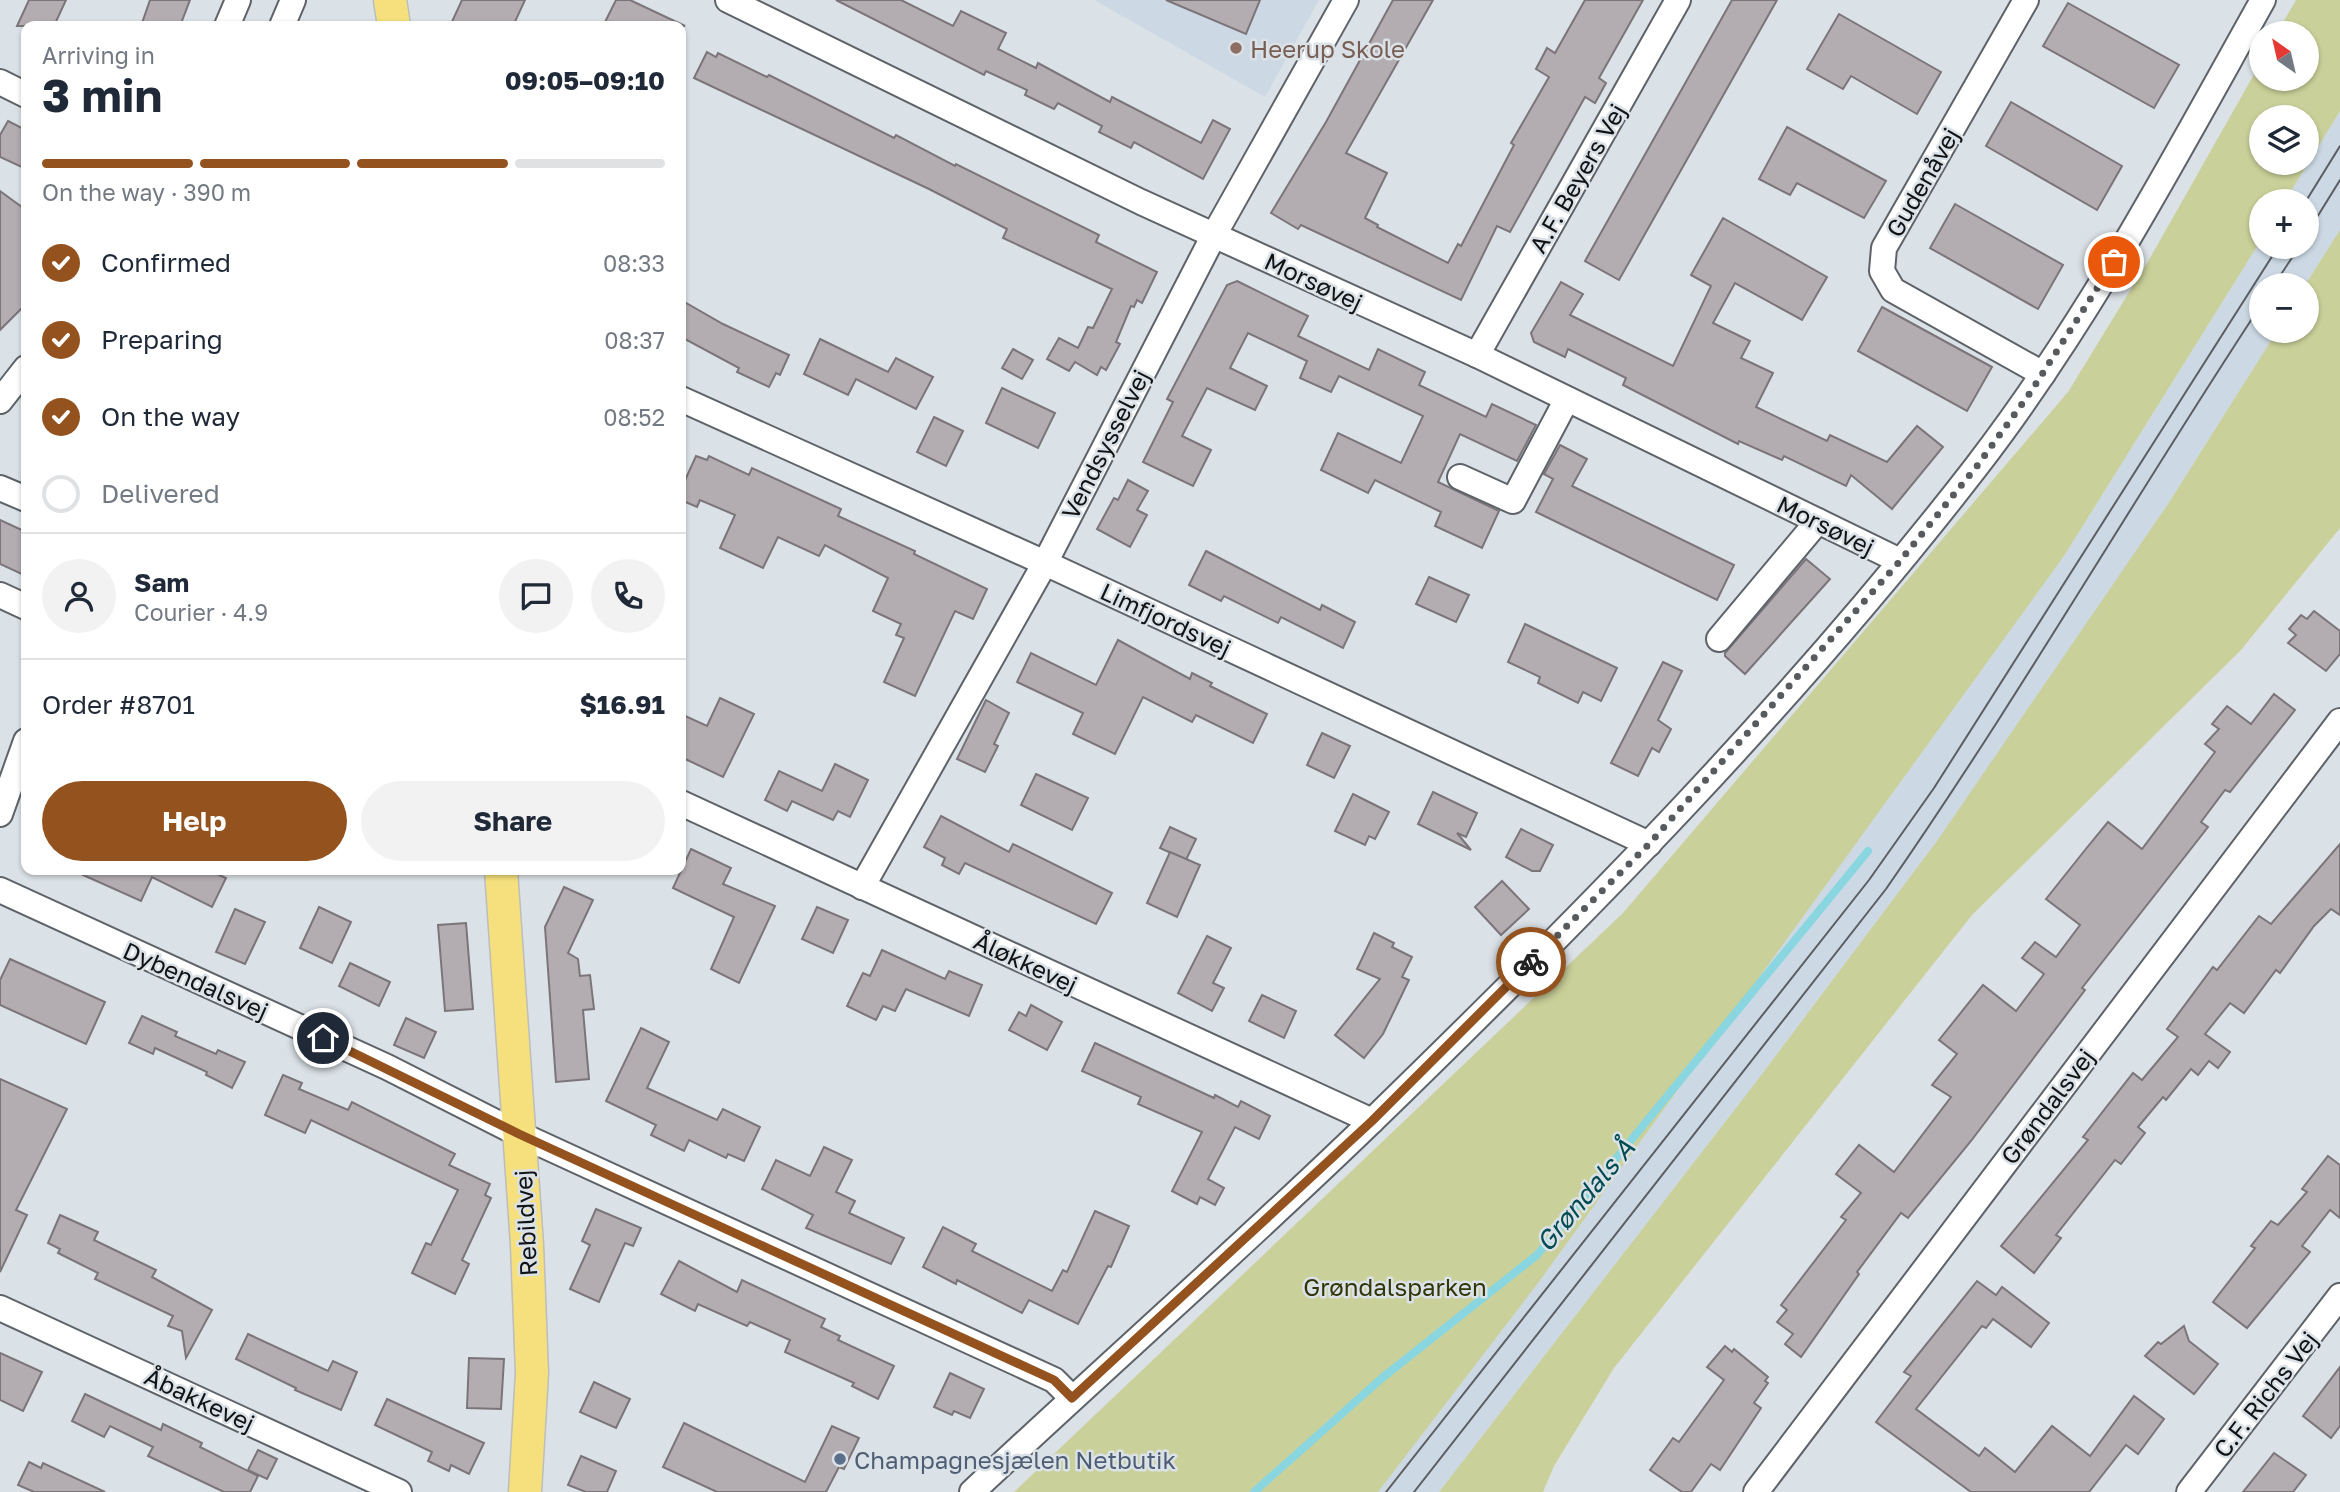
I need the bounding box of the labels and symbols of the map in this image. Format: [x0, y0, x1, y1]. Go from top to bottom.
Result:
north arrow [2249, 21, 2319, 91]
place label: Heerup Skole [1250, 34, 1405, 63]
marker: Heerup Skole [1228, 40, 1244, 56]
street label: A.F. Beyers Vej [1523, 98, 1631, 258]
street label: Gudenåvej [1879, 122, 1965, 242]
pin [2084, 232, 2144, 292]
street label: Morsøvej [1260, 246, 1368, 316]
street label: Vendsysselvej [1055, 364, 1155, 524]
street label: Morsøvej [1773, 489, 1879, 561]
street label: Limfjordsvej [1096, 576, 1236, 662]
street label: Åløkkevej [970, 925, 1082, 999]
courier [1496, 927, 1566, 997]
street label: Dybendalsvej [119, 935, 273, 1025]
pin [293, 1008, 353, 1068]
street label: Grøndalsvej [1994, 1042, 2100, 1170]
water label: Grøndals Å [1529, 1132, 1641, 1257]
street label: Rebildvej [508, 1169, 542, 1277]
park label: Grøndalsparken [1303, 1272, 1487, 1301]
street label: C.F. Richs Vej [2207, 1325, 2323, 1463]
street label: Åbakkevej [140, 1361, 260, 1437]
place label: Champagnesjælen Netbutik [854, 1445, 1176, 1474]
marker: Champagnesjælen Netbutik [832, 1451, 848, 1467]

